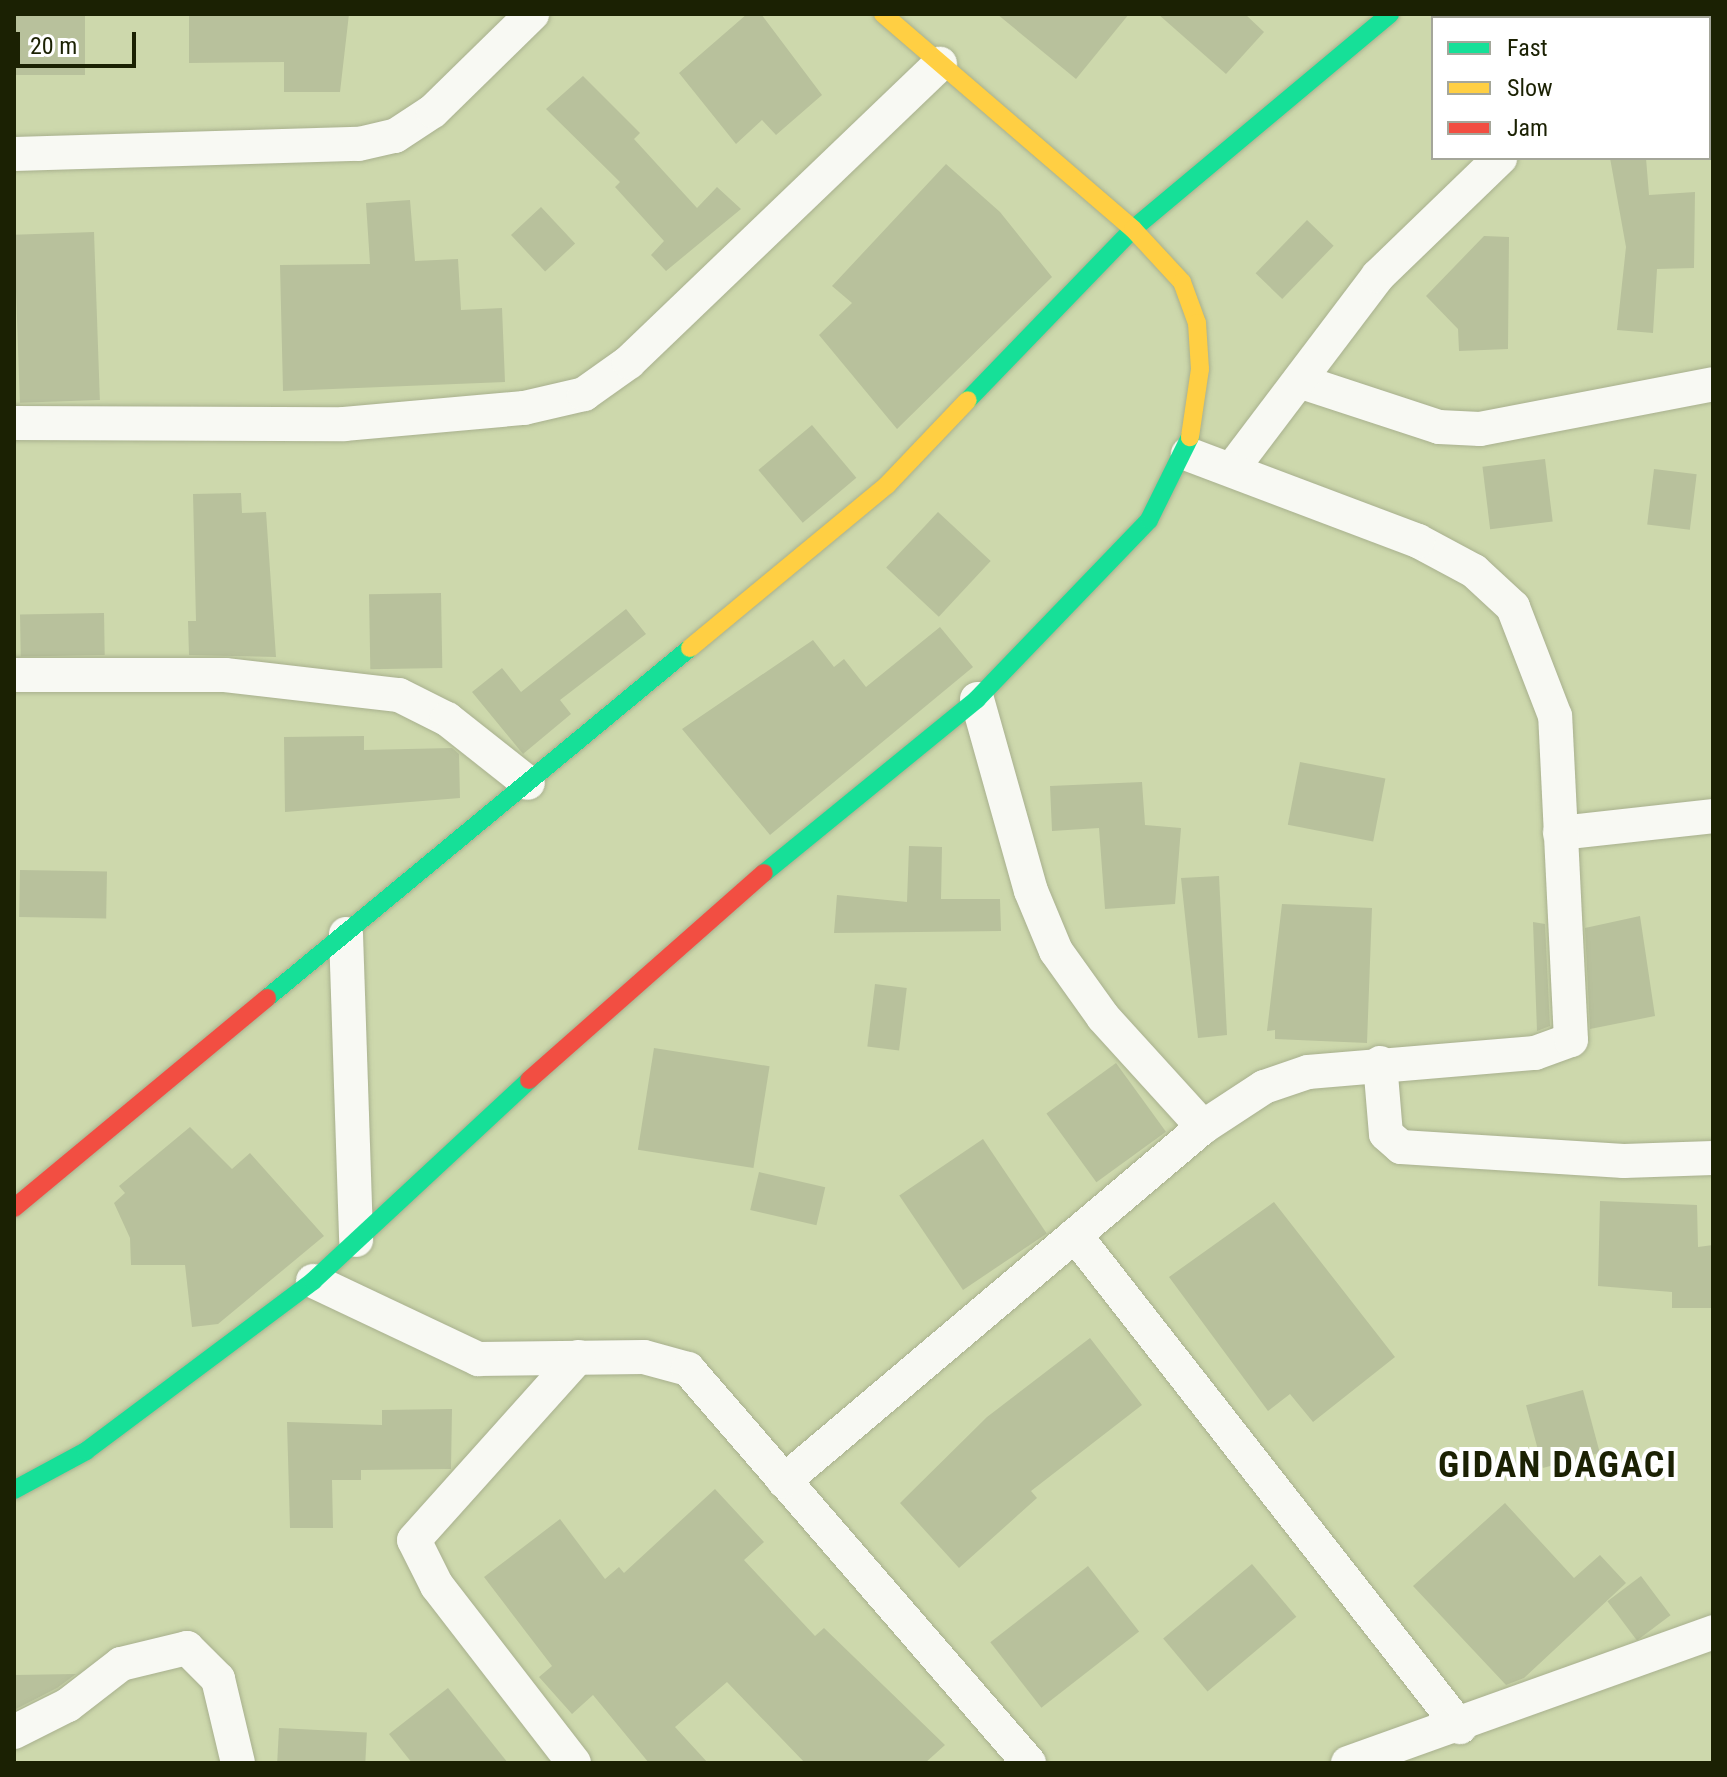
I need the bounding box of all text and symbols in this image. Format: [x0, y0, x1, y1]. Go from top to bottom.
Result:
scale bar [20, 16, 140, 66]
legend [1431, 16, 1711, 160]
text: 20 m [30, 32, 77, 60]
text: Fast [1507, 34, 1548, 62]
text: Slow [1507, 74, 1553, 102]
text: Jam [1507, 114, 1548, 142]
district label: GIDAN DAGACI [1438, 1444, 1678, 1488]

